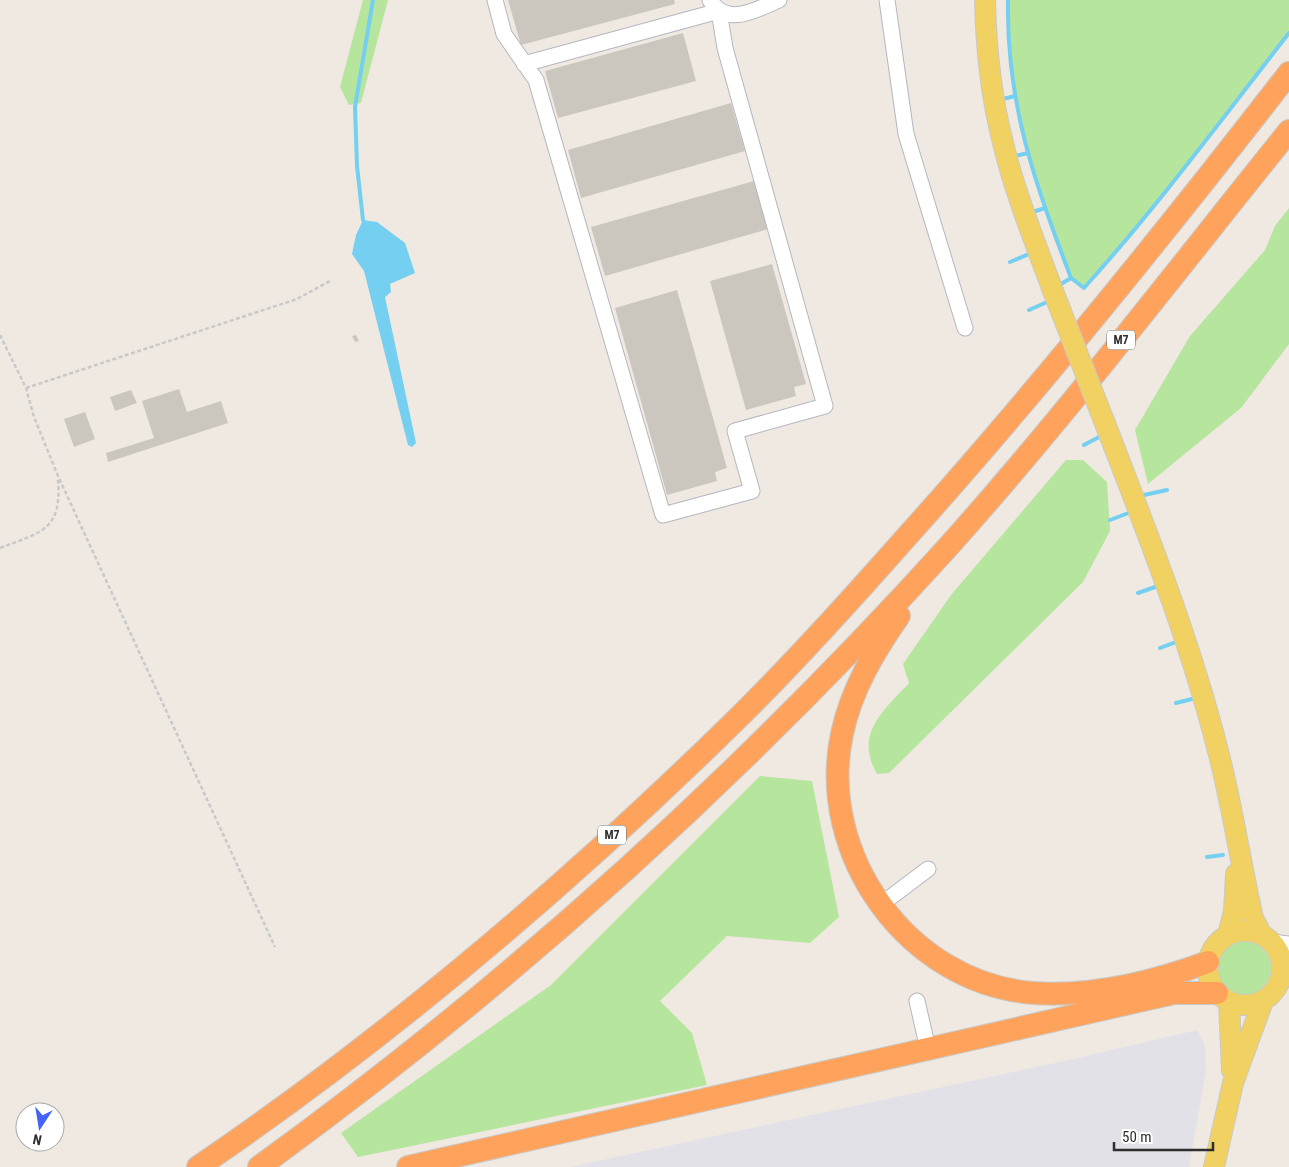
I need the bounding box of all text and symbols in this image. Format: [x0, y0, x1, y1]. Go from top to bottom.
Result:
road number: M7 [1107, 330, 1135, 350]
road number: M7 [598, 826, 626, 844]
north arrow [15, 1102, 65, 1152]
scale bar [1114, 1120, 1213, 1152]
text: 50 m [1122, 1128, 1152, 1146]
text: N [31, 1131, 43, 1148]

